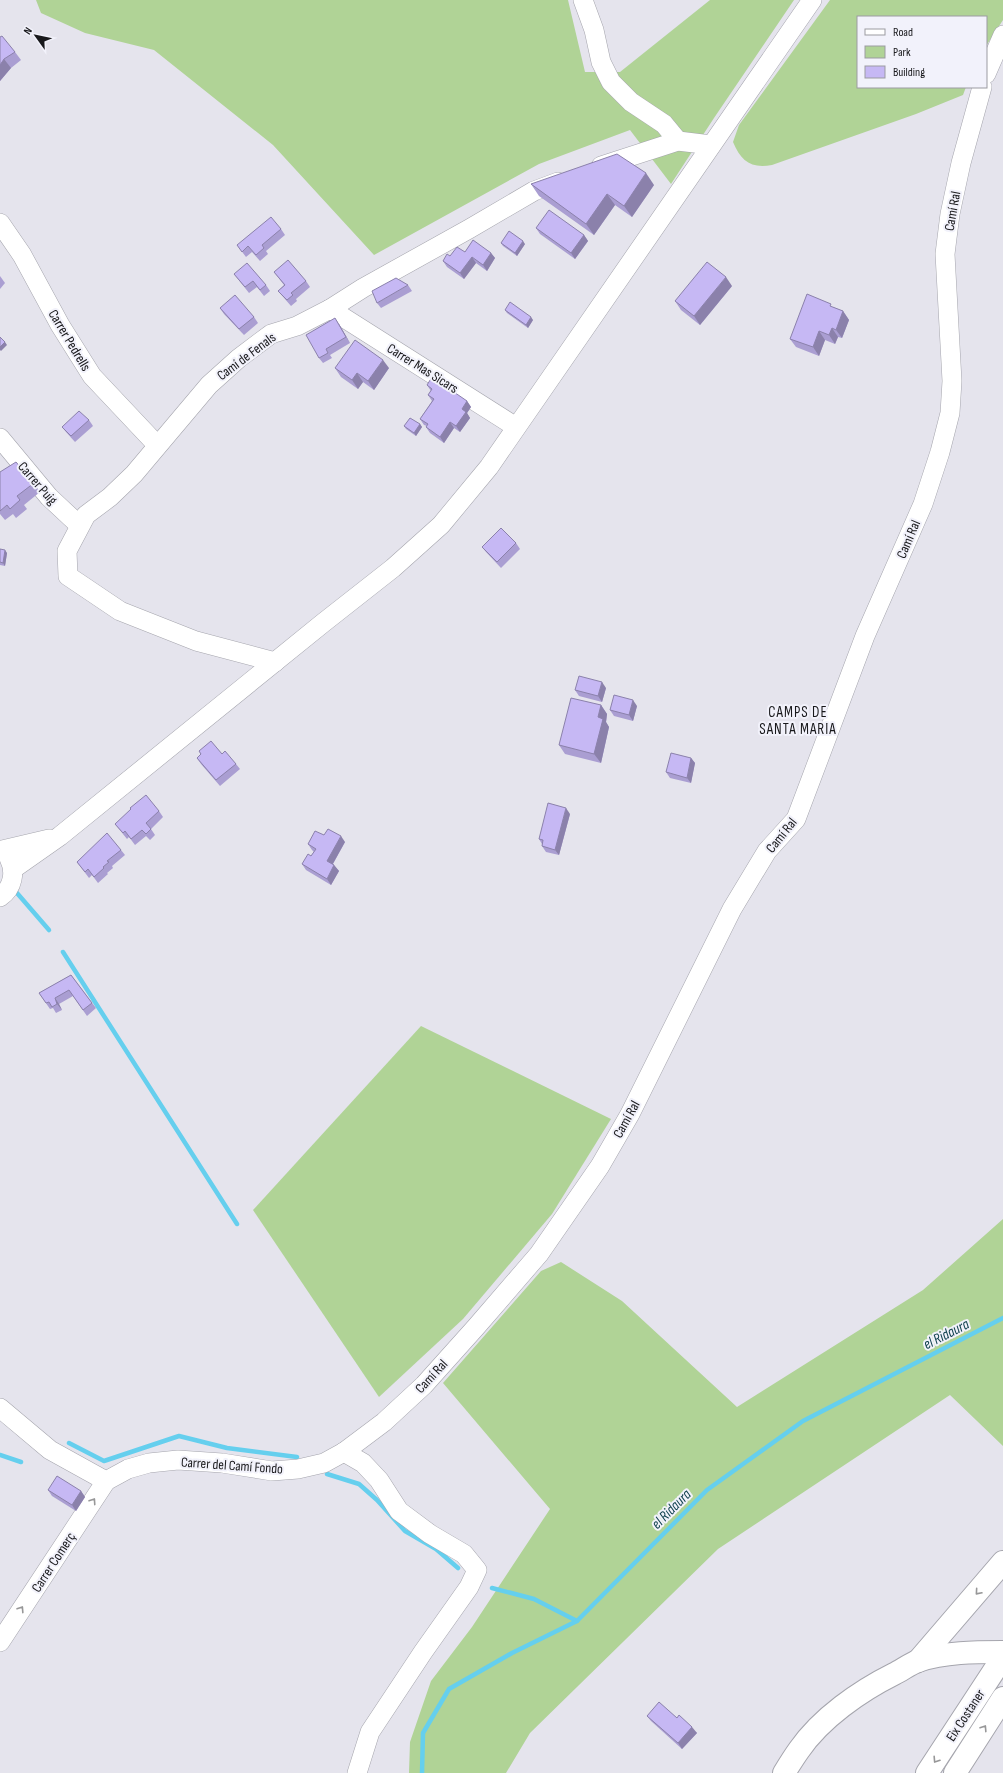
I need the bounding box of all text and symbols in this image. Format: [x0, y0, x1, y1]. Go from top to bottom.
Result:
north arrow [16, 16, 56, 56]
legend [857, 16, 987, 88]
text: N [21, 25, 35, 37]
text: Road [893, 25, 913, 40]
text: Park [893, 45, 911, 60]
text: Building [893, 65, 925, 80]
street label: Camí Ral [941, 190, 964, 232]
street label: Carrer Pedrells [45, 306, 95, 374]
street label: Camí de Fenals [214, 329, 279, 384]
street label: Carrer Mas Sicars [384, 340, 462, 397]
street label: Carrer Puig [14, 458, 61, 509]
street label: Camí Ral [893, 517, 924, 561]
district label: CAMPS DE SANTA MARIA [759, 703, 837, 739]
street label: Camí Ral [762, 814, 801, 856]
street label: Camí Ral [609, 1098, 644, 1141]
water label: el Ridaura [920, 1315, 972, 1354]
street label: Camí Ral [411, 1356, 451, 1397]
street label: Carrer del Camí Fondo [180, 1453, 284, 1478]
water label: el Ridaura [647, 1485, 695, 1533]
one-way arrow [88, 1498, 96, 1505]
street label: Carrer Comerç [28, 1529, 79, 1595]
one-way arrow [975, 1587, 982, 1595]
one-way arrow [17, 1607, 24, 1614]
street label: Eix Costaner [942, 1686, 989, 1744]
one-way arrow [979, 1725, 987, 1732]
one-way arrow [933, 1756, 941, 1763]

